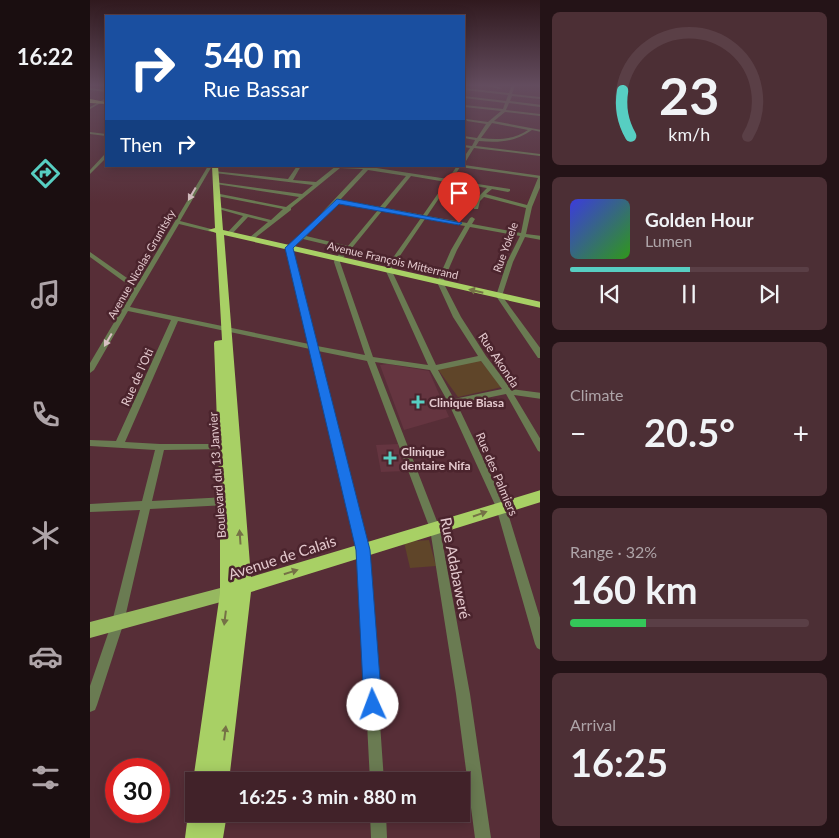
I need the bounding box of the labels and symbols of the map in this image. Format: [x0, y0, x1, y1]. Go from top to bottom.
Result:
pin [438, 172, 480, 223]
one-way arrow [188, 188, 197, 201]
street label: Avenue Nicolas Grunitsky [104, 207, 178, 321]
street label: Rue Yokele [490, 220, 520, 274]
street label: Avenue François Mitterrand [326, 239, 460, 281]
one-way arrow [468, 287, 483, 295]
street label: Rue Akonda [475, 330, 523, 390]
one-way arrow [104, 334, 113, 347]
street label: Rue de l'Oti [118, 346, 156, 408]
marker: Clinique Biasa [411, 395, 425, 409]
place label: Clinique Biasa [429, 395, 504, 410]
street label: Boulevard du 13 Janvier [205, 411, 229, 539]
street label: Rue des Palmiers [473, 430, 521, 518]
place label: Clinique dentaire Nifa [401, 444, 471, 473]
marker: Clinique dentaire Nifa [383, 451, 397, 465]
one-way arrow [472, 510, 487, 517]
street label: Rue Adabaweré [437, 516, 475, 620]
one-way arrow [236, 529, 244, 545]
street label: Avenue de Calais [226, 531, 338, 583]
one-way arrow [284, 567, 299, 575]
one-way arrow [221, 610, 229, 626]
position arrow [346, 678, 398, 730]
one-way arrow [221, 725, 229, 741]
speed limit sign: 30 [105, 758, 170, 823]

